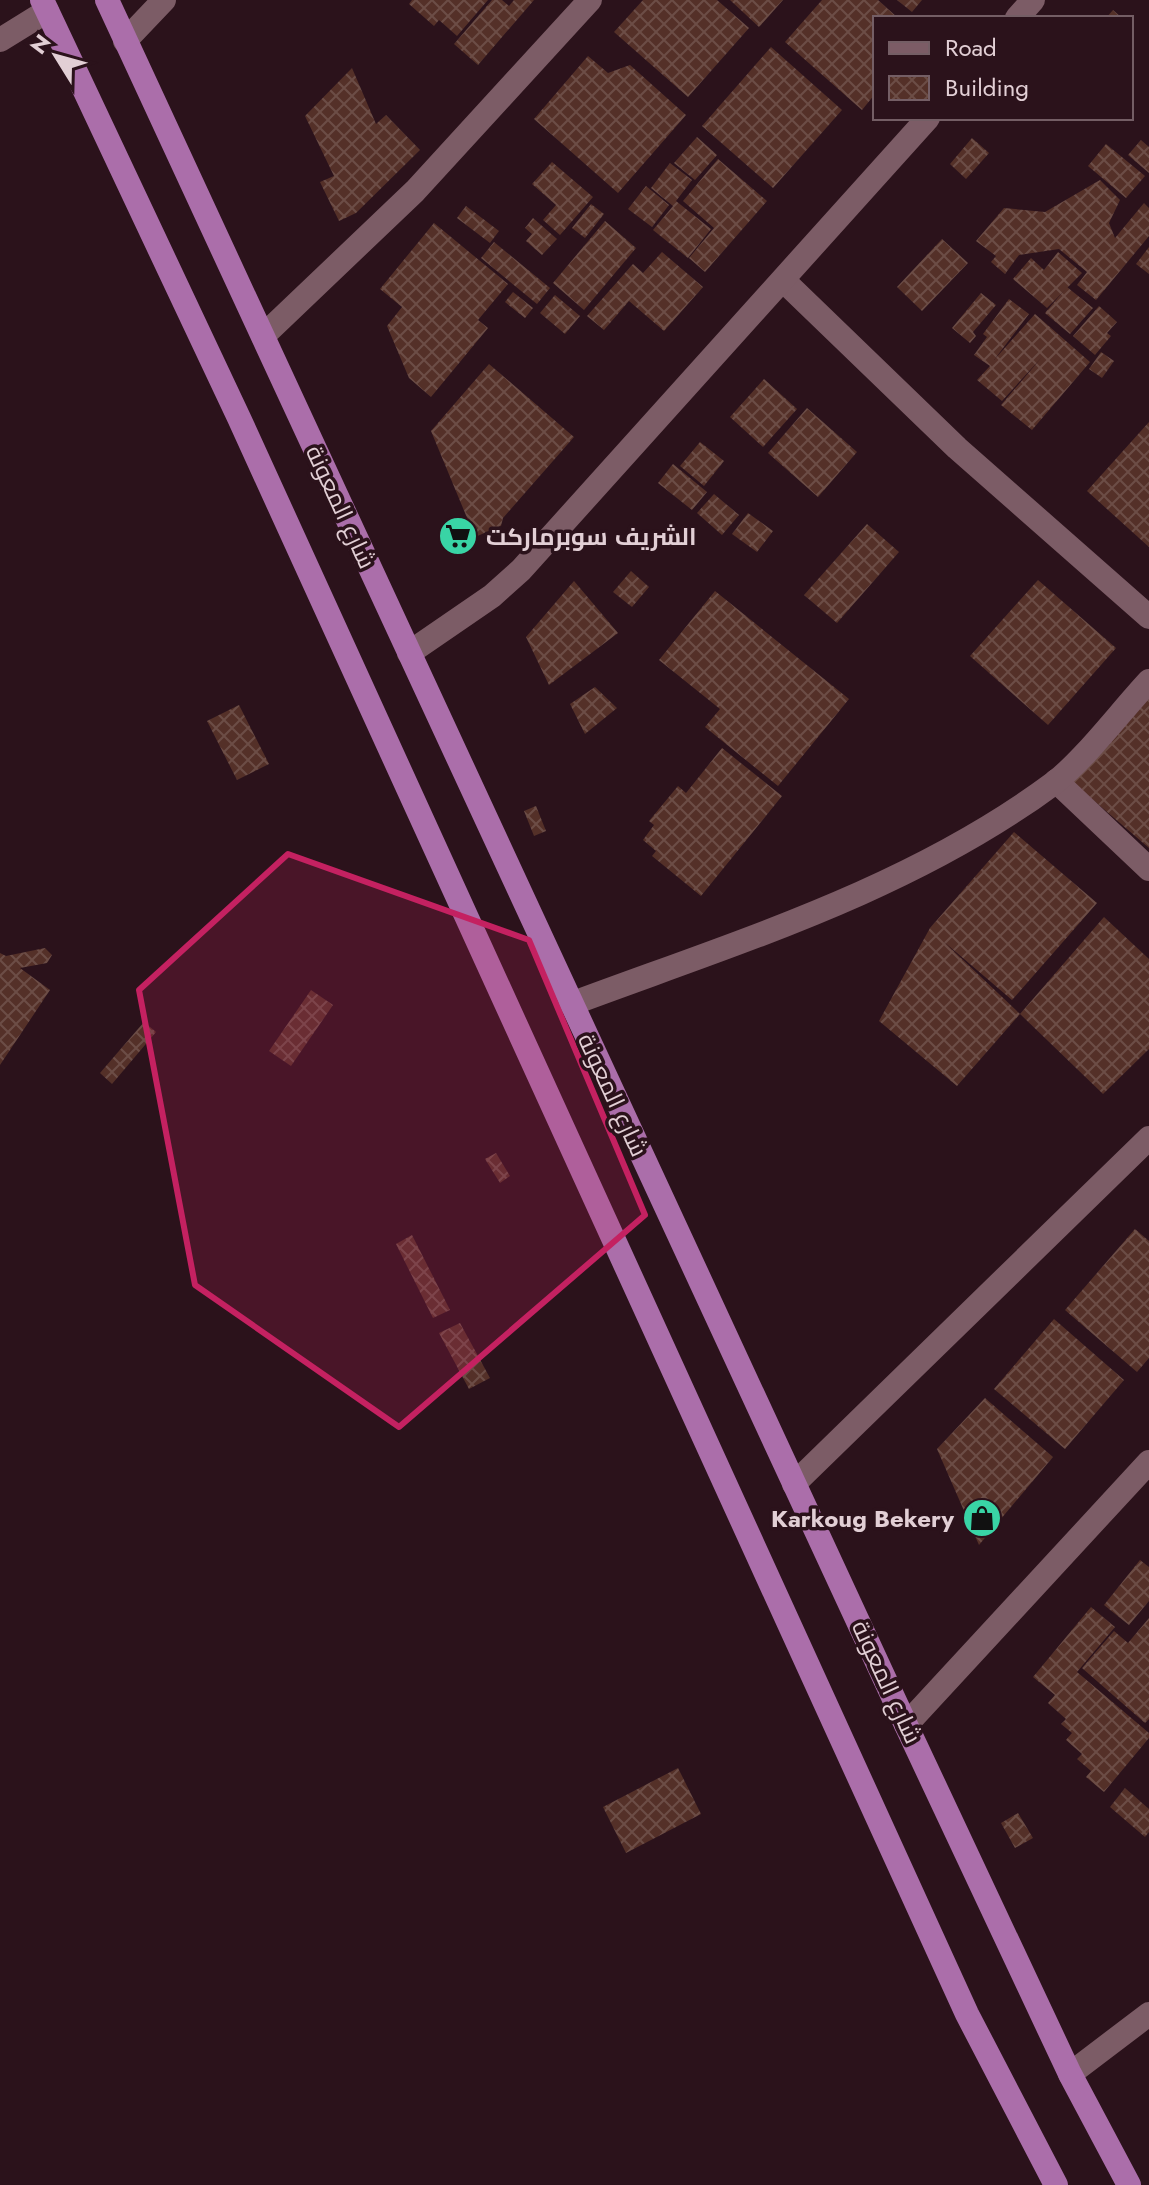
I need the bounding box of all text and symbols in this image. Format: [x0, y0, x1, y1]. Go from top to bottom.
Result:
north arrow [16, 16, 96, 96]
legend [873, 16, 1133, 120]
text: N [22, 27, 58, 61]
text: Road [945, 30, 997, 65]
text: Building [945, 70, 1029, 105]
street label: شارع المعونة [297, 440, 385, 574]
supermarket icon: الشريف سوبرماركت [437, 515, 479, 557]
place label: الشريف سوبرماركت [486, 519, 696, 554]
street label: شارع المعونة [569, 1028, 657, 1162]
shop icon: Karkoug Bekery [961, 1497, 1003, 1539]
place label: Karkoug Bekery [771, 1501, 954, 1536]
street label: شارع المعونة [843, 1615, 931, 1749]

